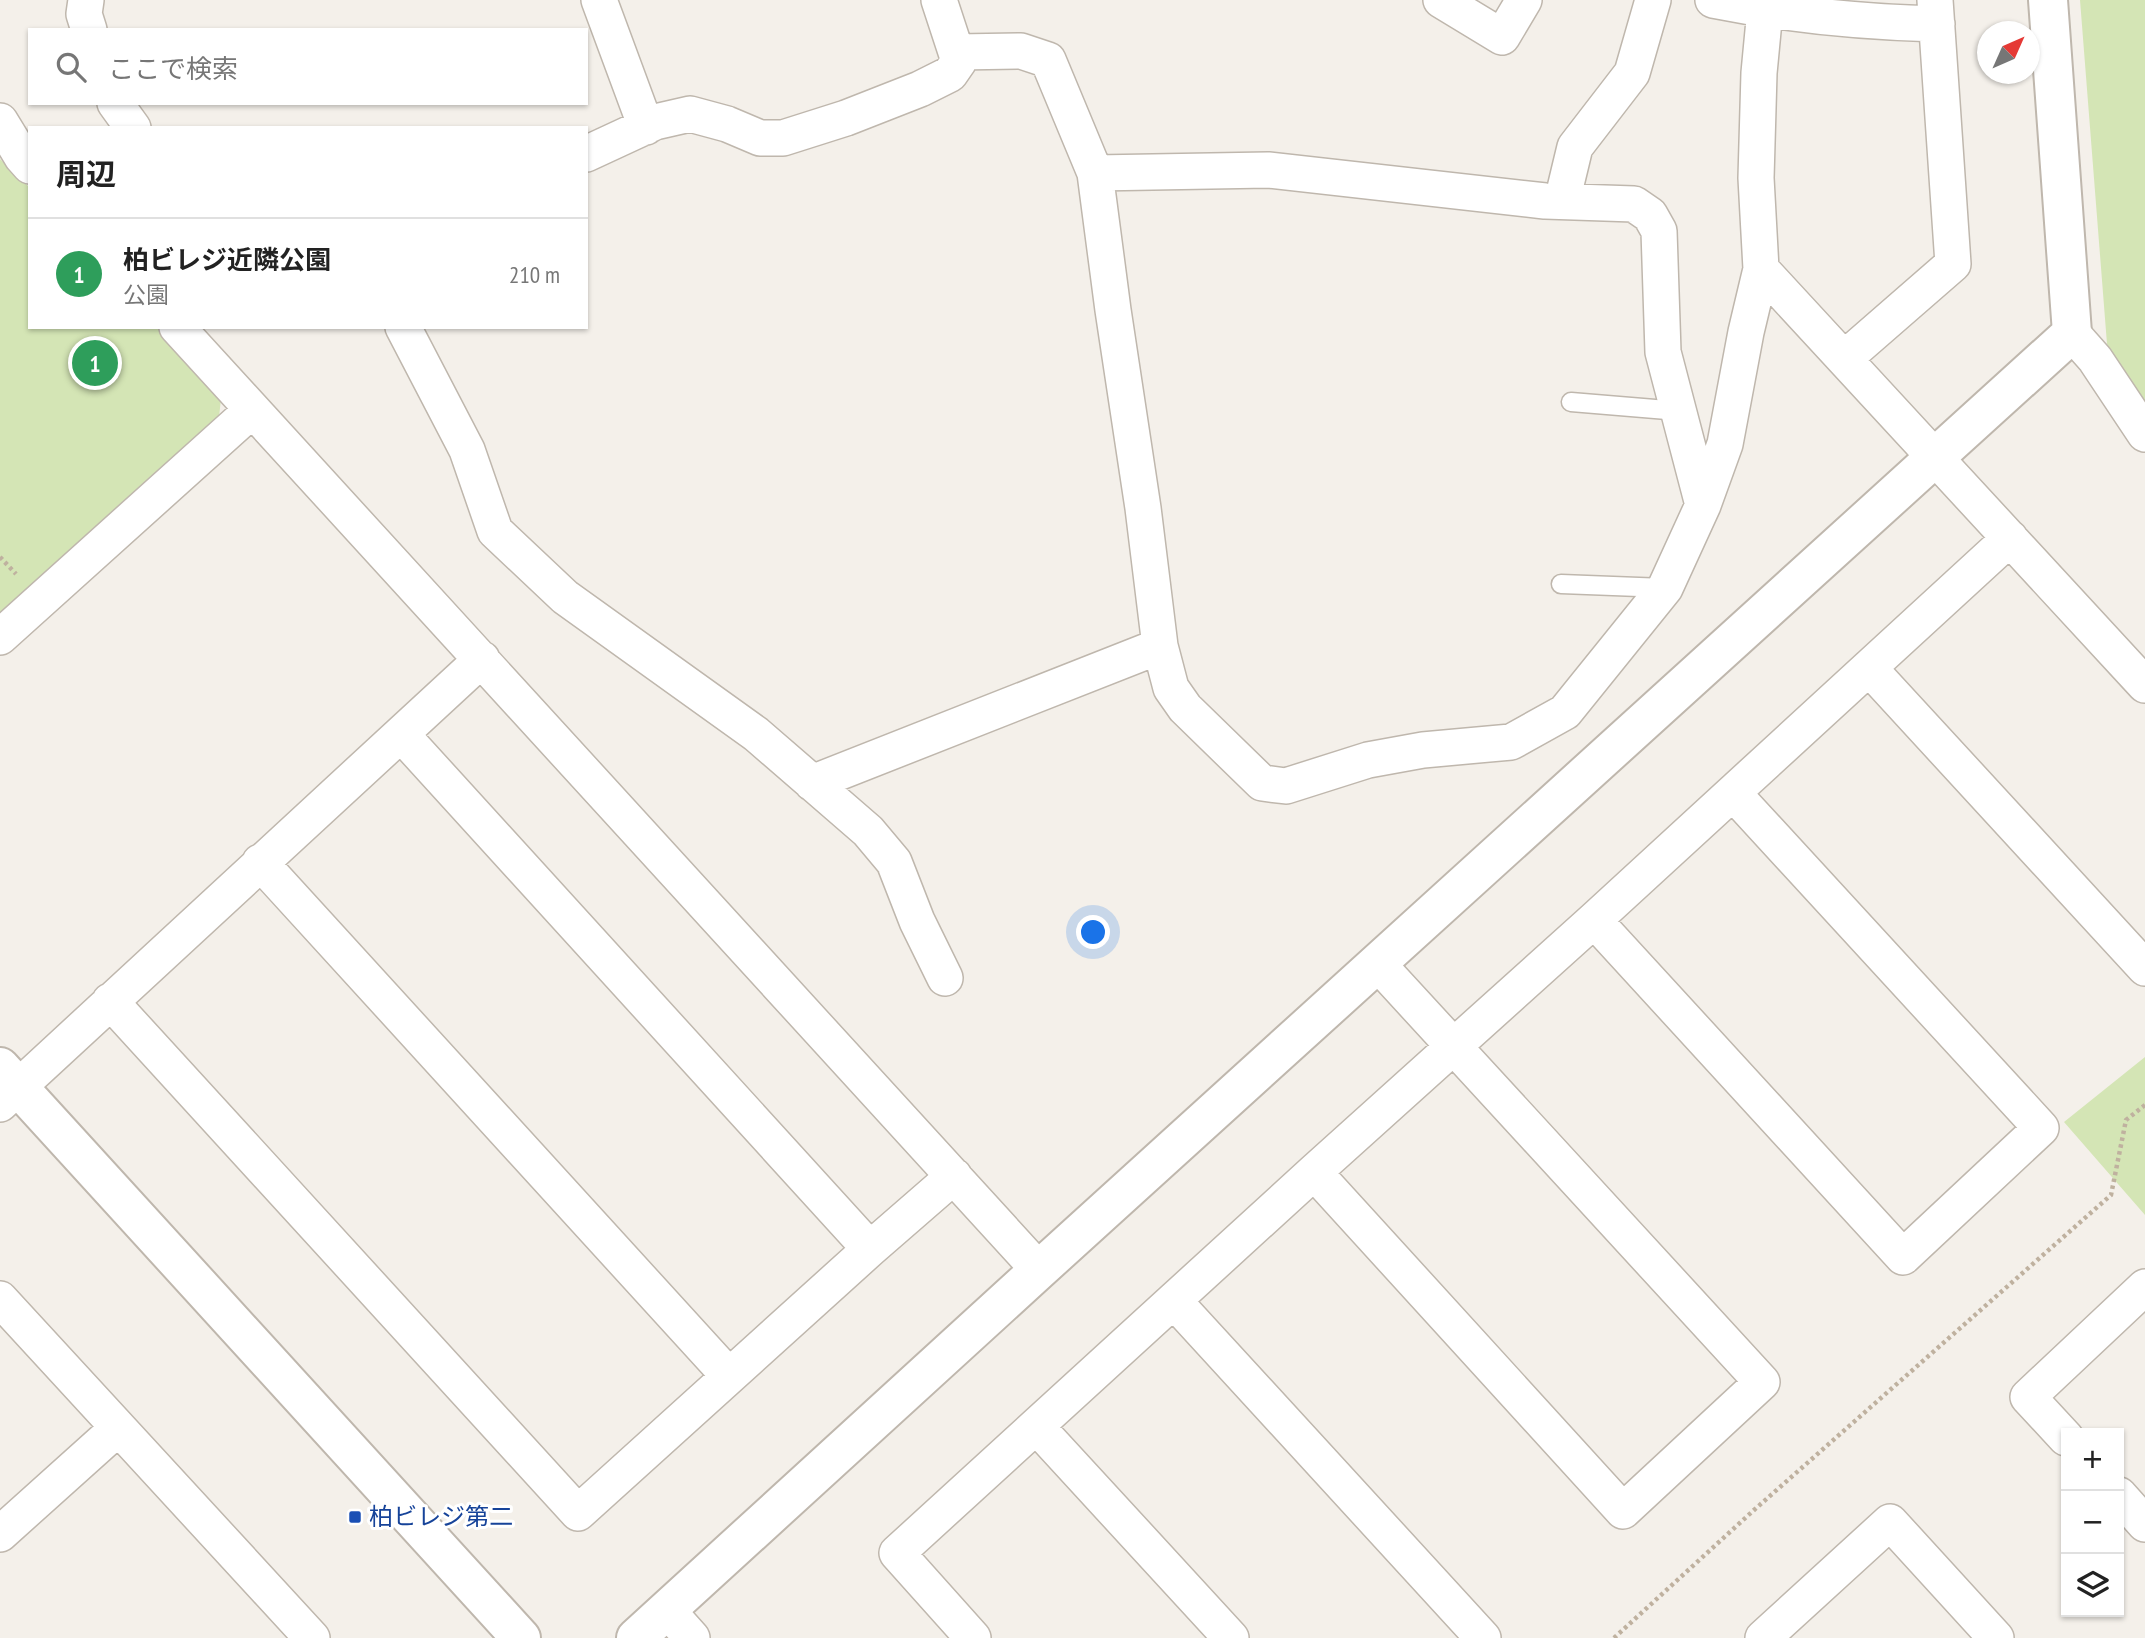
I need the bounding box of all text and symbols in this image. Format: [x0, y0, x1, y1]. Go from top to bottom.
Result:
north arrow [1977, 21, 2040, 84]
search box [28, 28, 588, 105]
icon: search [52, 48, 90, 86]
text: ここで検索 [108, 52, 238, 85]
text: 周辺 [56, 154, 116, 193]
text: 柏ビレジ近隣公園 [123, 243, 331, 276]
text: 1 [74, 260, 85, 289]
text: 210 m [509, 260, 560, 289]
text: 公園 [123, 280, 169, 309]
pin: 1 [72, 337, 118, 389]
your location [1076, 915, 1110, 949]
map controls [2061, 1428, 2124, 1617]
button: + [2061, 1428, 2124, 1491]
button: − [2061, 1491, 2124, 1554]
place label: 柏ビレジ第二 [369, 1501, 513, 1532]
marker: 柏ビレジ第二 [347, 1509, 363, 1525]
button: layers [2061, 1554, 2124, 1617]

